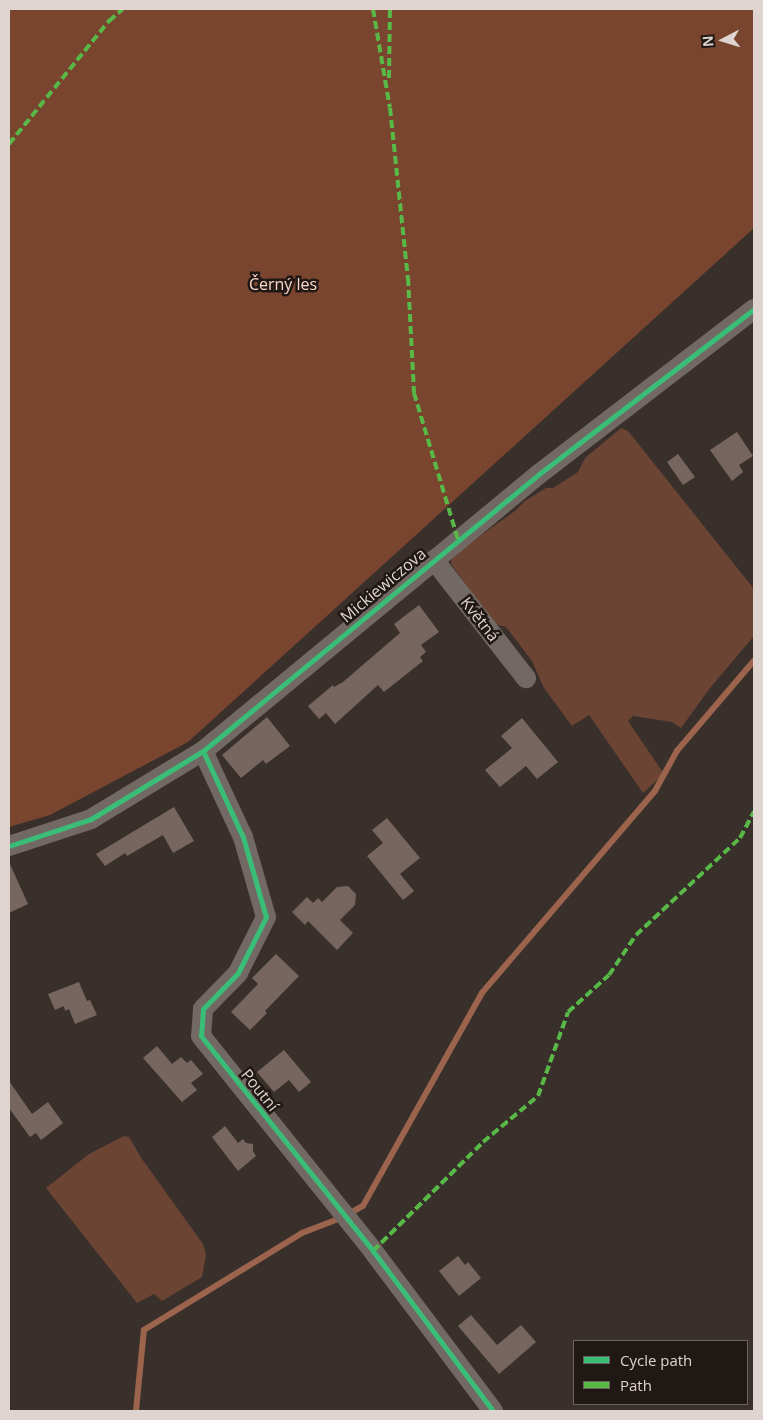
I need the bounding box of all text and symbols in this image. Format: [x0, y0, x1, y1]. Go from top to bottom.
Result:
north arrow [698, 15, 748, 65]
text: N [698, 35, 718, 48]
park label: Černý les [249, 274, 317, 294]
street label: Mickiewiczova [336, 544, 430, 626]
street label: Květná [457, 593, 503, 645]
street label: Poutní [237, 1065, 283, 1115]
legend [573, 1340, 748, 1405]
text: Cycle path [620, 1350, 692, 1370]
text: Path [620, 1375, 652, 1395]

